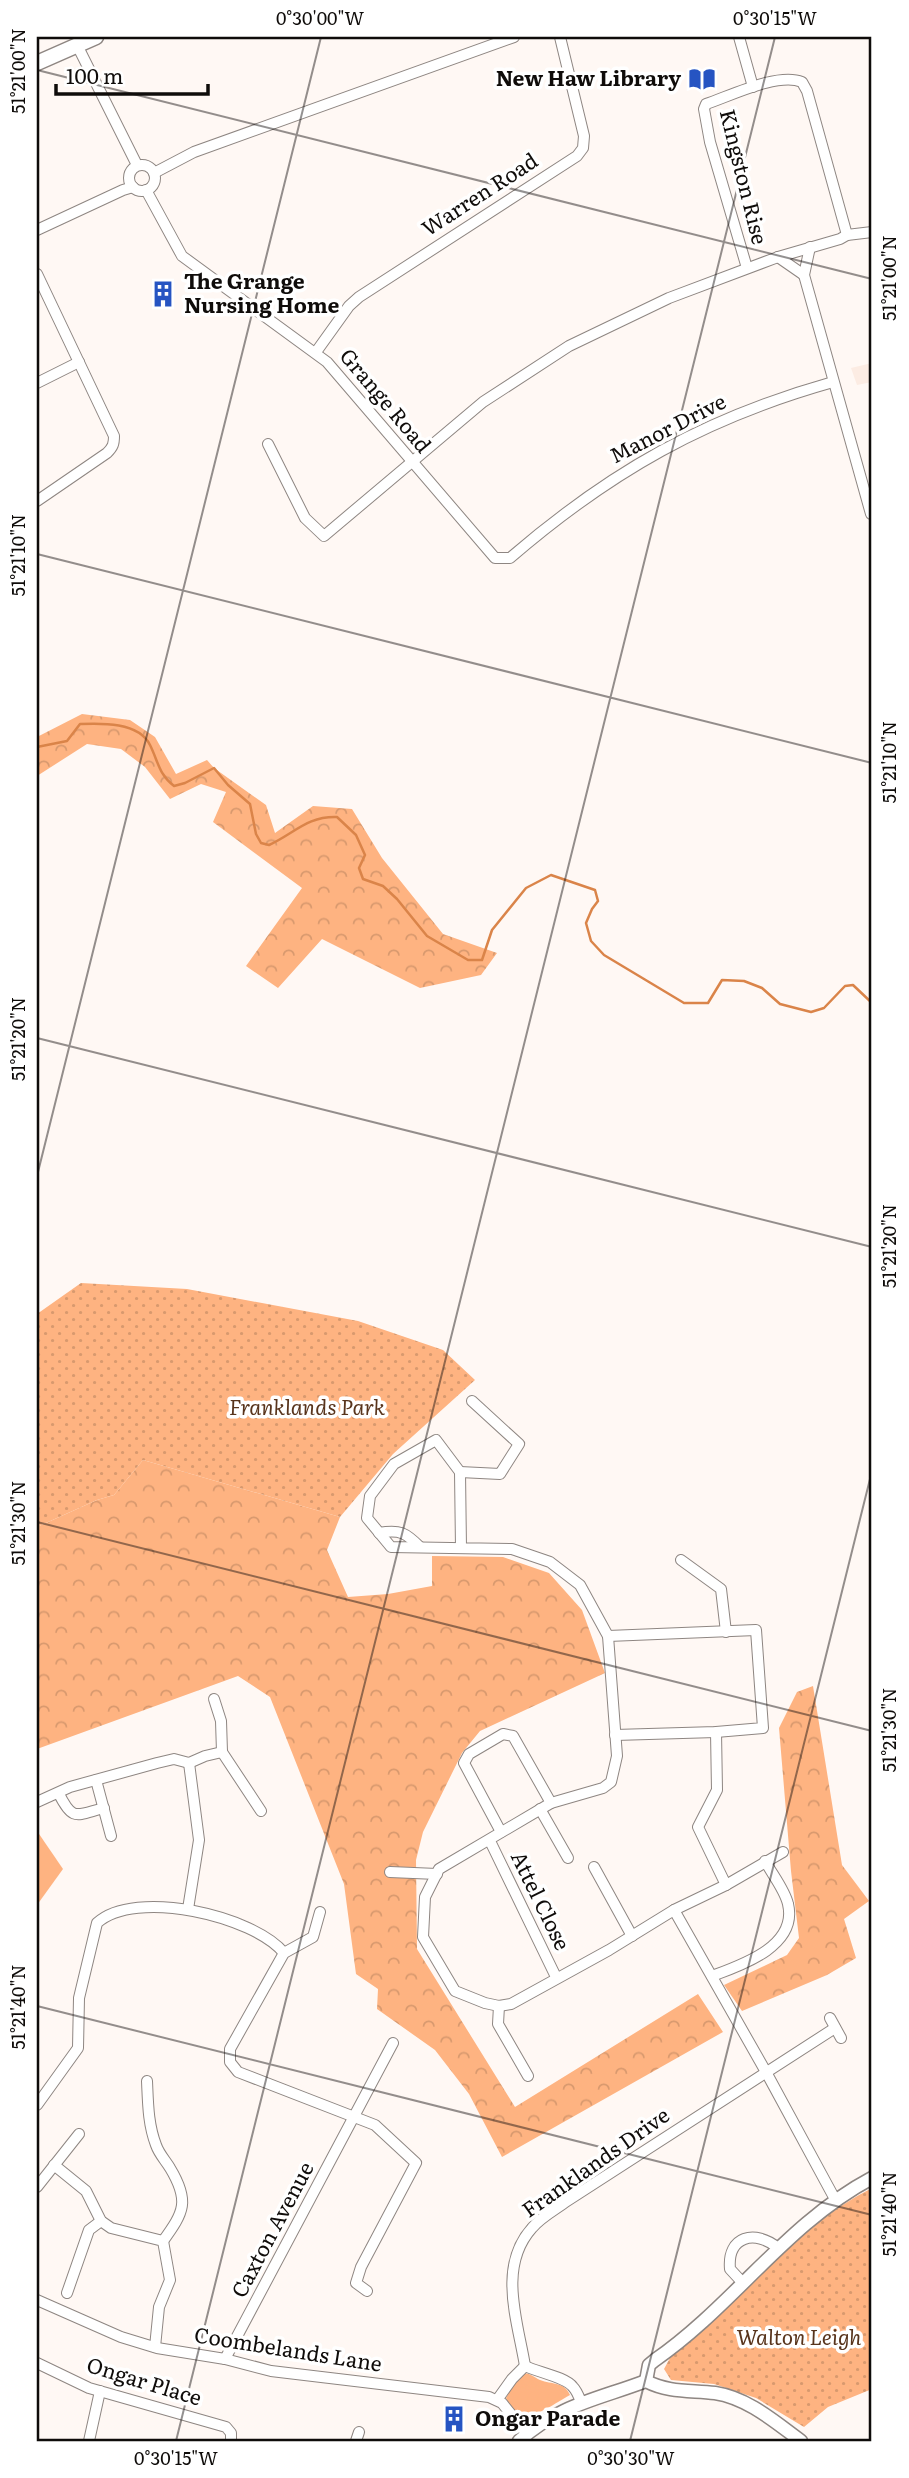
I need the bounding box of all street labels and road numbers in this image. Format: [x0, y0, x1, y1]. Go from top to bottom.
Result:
street label: Kingston Rise [714, 105, 777, 247]
street label: Warren Road [414, 144, 543, 242]
street label: Grange Road [334, 340, 440, 459]
street label: Manor Drive [603, 384, 731, 469]
street label: Attel Close [505, 1845, 580, 1955]
street label: Franklands Drive [514, 2098, 675, 2224]
street label: Caxton Avenue [222, 2155, 320, 2302]
street label: Coombelands Lane [192, 2317, 385, 2378]
street label: Ongar Place [83, 2347, 206, 2412]

